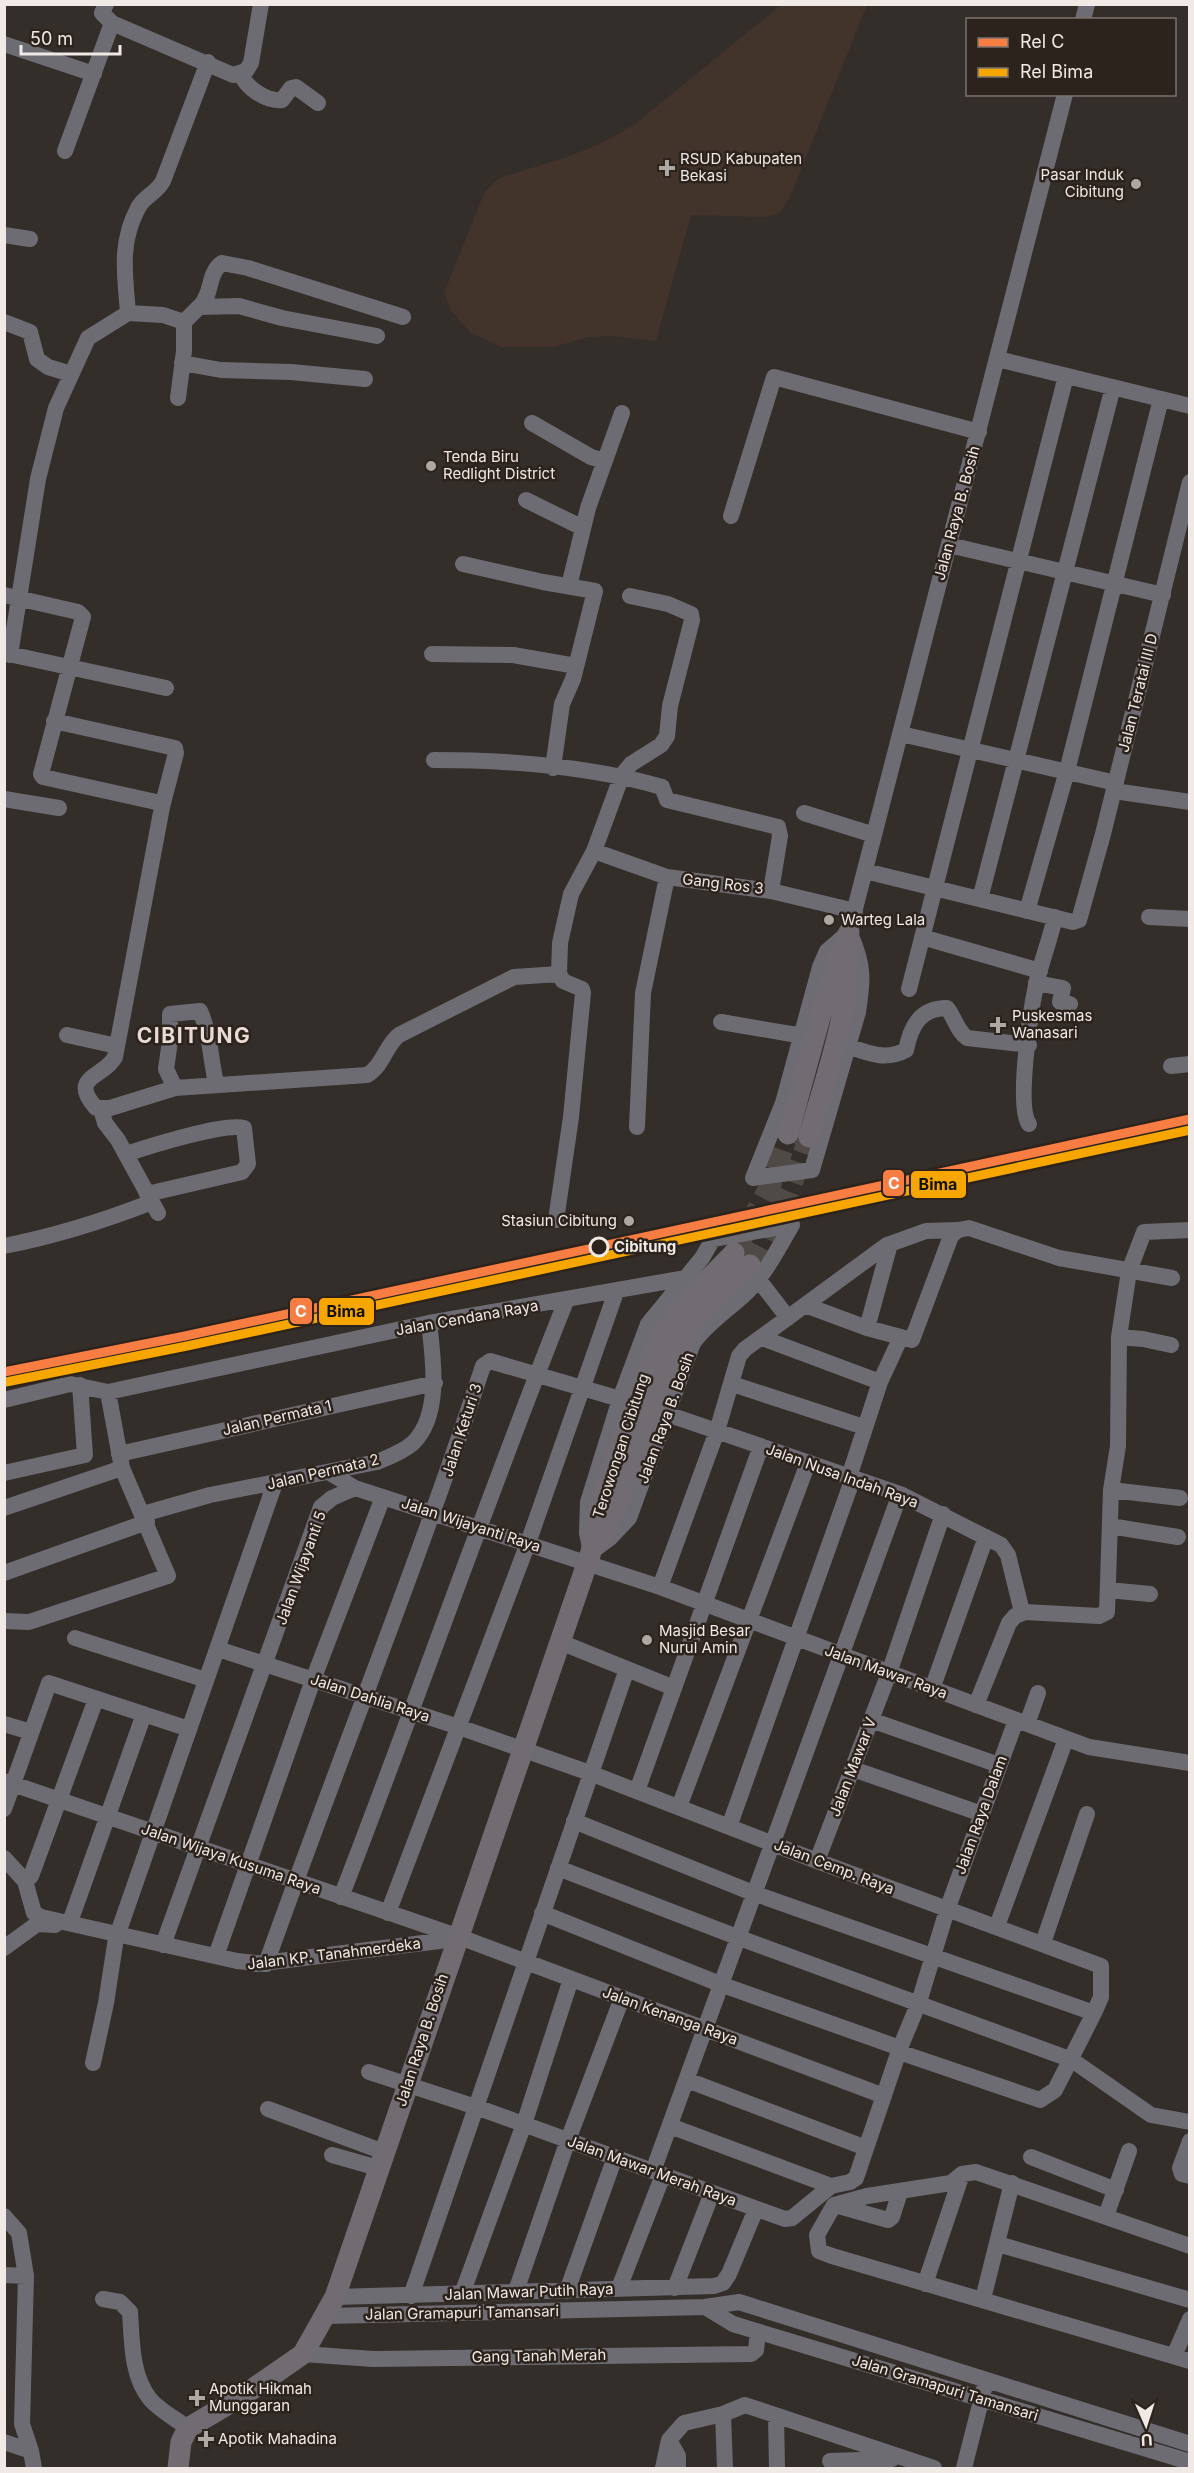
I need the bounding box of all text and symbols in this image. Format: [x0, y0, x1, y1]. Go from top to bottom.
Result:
scale bar [21, 18, 120, 56]
legend [966, 18, 1176, 96]
text: 50 m [30, 28, 73, 49]
text: Rel C [1020, 31, 1064, 52]
text: Rel Bima [1020, 61, 1093, 82]
place label: RSUD Kabupaten Bekasi [680, 149, 802, 185]
marker: RSUD Kabupaten Bekasi [658, 159, 676, 177]
place label: Pasar Induk Cibitung [1041, 165, 1125, 201]
marker: Pasar Induk Cibitung [1129, 177, 1143, 191]
street label: Jalan Raya B. Bosih [929, 444, 984, 582]
place label: Tenda Biru Redlight District [443, 447, 555, 483]
marker: Tenda Biru Redlight District [424, 459, 438, 473]
street label: Jalan Teratai III D [1114, 631, 1161, 754]
street label: Gang Ros 3 [681, 869, 765, 898]
place label: Warteg Lala [841, 910, 925, 929]
marker: Warteg Lala [822, 913, 836, 927]
place label: Puskesmas Wanasari [1012, 1006, 1092, 1042]
marker: Puskesmas Wanasari [989, 1016, 1007, 1034]
district label: CIBITUNG [137, 1023, 251, 1048]
line badge: C [882, 1169, 905, 1197]
line badge: Bima [910, 1170, 967, 1199]
text: C [888, 1173, 900, 1193]
text: Bima [919, 1174, 957, 1194]
place label: Stasiun Cibitung [501, 1211, 617, 1230]
marker: Stasiun Cibitung [622, 1214, 636, 1228]
marker: Cibitung [589, 1237, 609, 1257]
place label: Cibitung [614, 1237, 676, 1256]
street label: Jalan Cendana Raya [394, 1296, 540, 1339]
line badge: C [289, 1297, 313, 1325]
line badge: Bima [318, 1297, 375, 1326]
text: C [295, 1301, 307, 1321]
text: Bima [327, 1301, 365, 1321]
street label: Jalan Raya B. Bosih [633, 1350, 698, 1486]
street label: Terowongan Cibitung [588, 1371, 653, 1521]
street label: Jalan Keturi 3 [437, 1381, 486, 1479]
street label: Jalan Permata 1 [220, 1396, 333, 1439]
street label: Jalan Nusa Indah Raya [763, 1439, 921, 1512]
street label: Jalan Permata 2 [265, 1449, 381, 1494]
street label: Jalan Wijayanti Raya [399, 1493, 543, 1556]
street label: Jalan Wijayanti 5 [271, 1508, 330, 1627]
place label: Masjid Besar Nurul Amin [659, 1621, 750, 1657]
marker: Masjid Besar Nurul Amin [640, 1633, 654, 1647]
street label: Jalan Mawar Raya [822, 1641, 950, 1703]
street label: Jalan Dahlia Raya [308, 1669, 432, 1726]
street label: Jalan Mawar V [825, 1714, 880, 1819]
street label: Jalan Raya Dalam [950, 1753, 1011, 1877]
street label: Jalan Wijaya Kusuma Raya [139, 1819, 324, 1898]
street label: Jalan Cemp. Raya [771, 1835, 897, 1898]
street label: Jalan KP. Tanahmerdeka [246, 1933, 422, 1974]
street label: Jalan Raya B. Bosih [391, 1971, 452, 2109]
street label: Jalan Kenanga Raya [600, 1982, 741, 2049]
street label: Jalan Mawar Merah Raya [565, 2131, 739, 2210]
street label: Jalan Mawar Putih Raya [444, 2279, 614, 2304]
street label: Jalan Gramapuri Tamansari [365, 2301, 559, 2324]
street label: Gang Tanah Merah [472, 2345, 606, 2366]
street label: Jalan Gramapuri Tamansari [850, 2350, 1041, 2425]
place label: Apotik Hikmah Munggaran [209, 2379, 312, 2415]
marker: Apotik Hikmah Munggaran [190, 2391, 204, 2405]
north arrow [1116, 2395, 1176, 2455]
place label: Apotik Mahadina [218, 2429, 337, 2448]
text: U [1140, 2430, 1153, 2450]
marker: Apotik Mahadina [199, 2432, 213, 2446]

